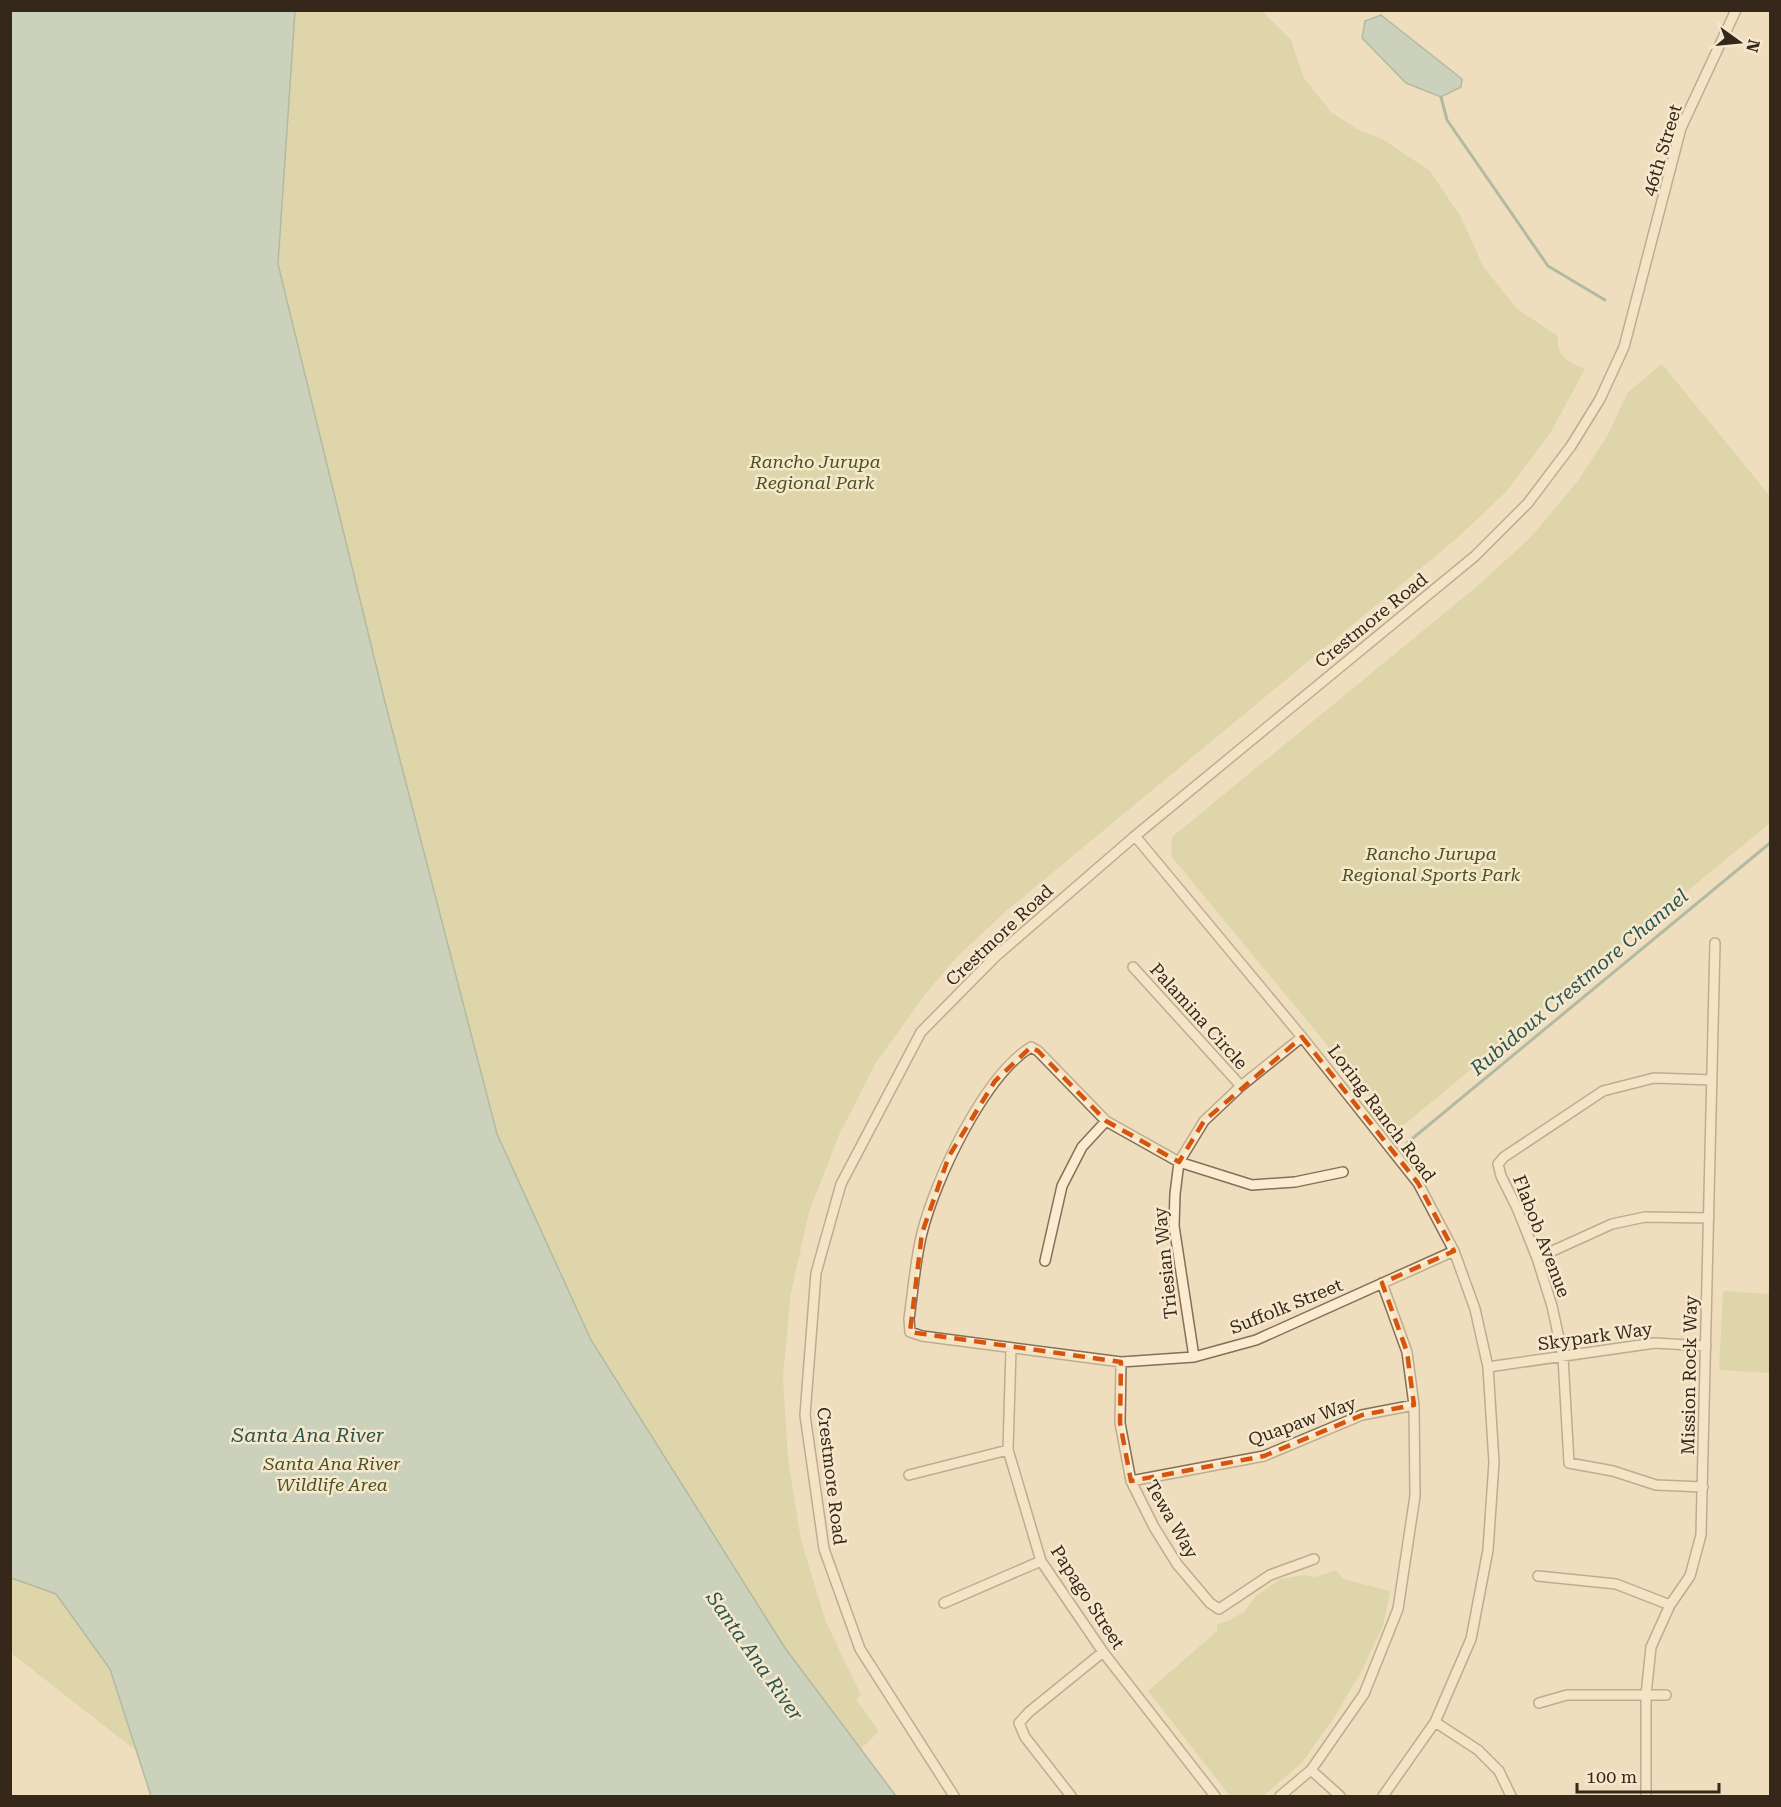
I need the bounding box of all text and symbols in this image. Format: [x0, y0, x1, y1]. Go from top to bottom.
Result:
north arrow [1709, 12, 1769, 72]
text: N [1742, 37, 1764, 54]
street label: 46th Street [1638, 101, 1686, 198]
park label: Rancho Jurupa Regional Park [748, 451, 881, 493]
street label: Crestmore Road [1310, 568, 1432, 672]
park label: Rancho Jurupa Regional Sports Park [1341, 843, 1521, 885]
street label: Crestmore Road [941, 880, 1057, 990]
water label: Rubidoux Crestmore Channel [1465, 884, 1693, 1081]
street label: Palamina Circle [1146, 959, 1252, 1074]
street label: Loring Ranch Road [1324, 1040, 1441, 1186]
street label: Flabob Avenue [1509, 1172, 1575, 1300]
street label: Triesian Way [1149, 1206, 1181, 1320]
street label: Suffolk Street [1227, 1274, 1346, 1338]
street label: Mission Rock Way [1677, 1295, 1701, 1455]
street label: Skypark Way [1536, 1318, 1654, 1354]
street label: Quapaw Way [1245, 1392, 1359, 1450]
street label: Crestmore Road [813, 1406, 851, 1547]
water label: Santa Ana River [231, 1423, 385, 1447]
park label: Santa Ana River Wildlife Area [262, 1453, 401, 1495]
street label: Tewa Way [1141, 1476, 1203, 1562]
street label: Papago Street [1047, 1541, 1129, 1653]
water label: Santa Ana River [701, 1586, 809, 1726]
scale bar [1577, 1756, 1720, 1794]
text: 100 m [1586, 1766, 1637, 1787]

